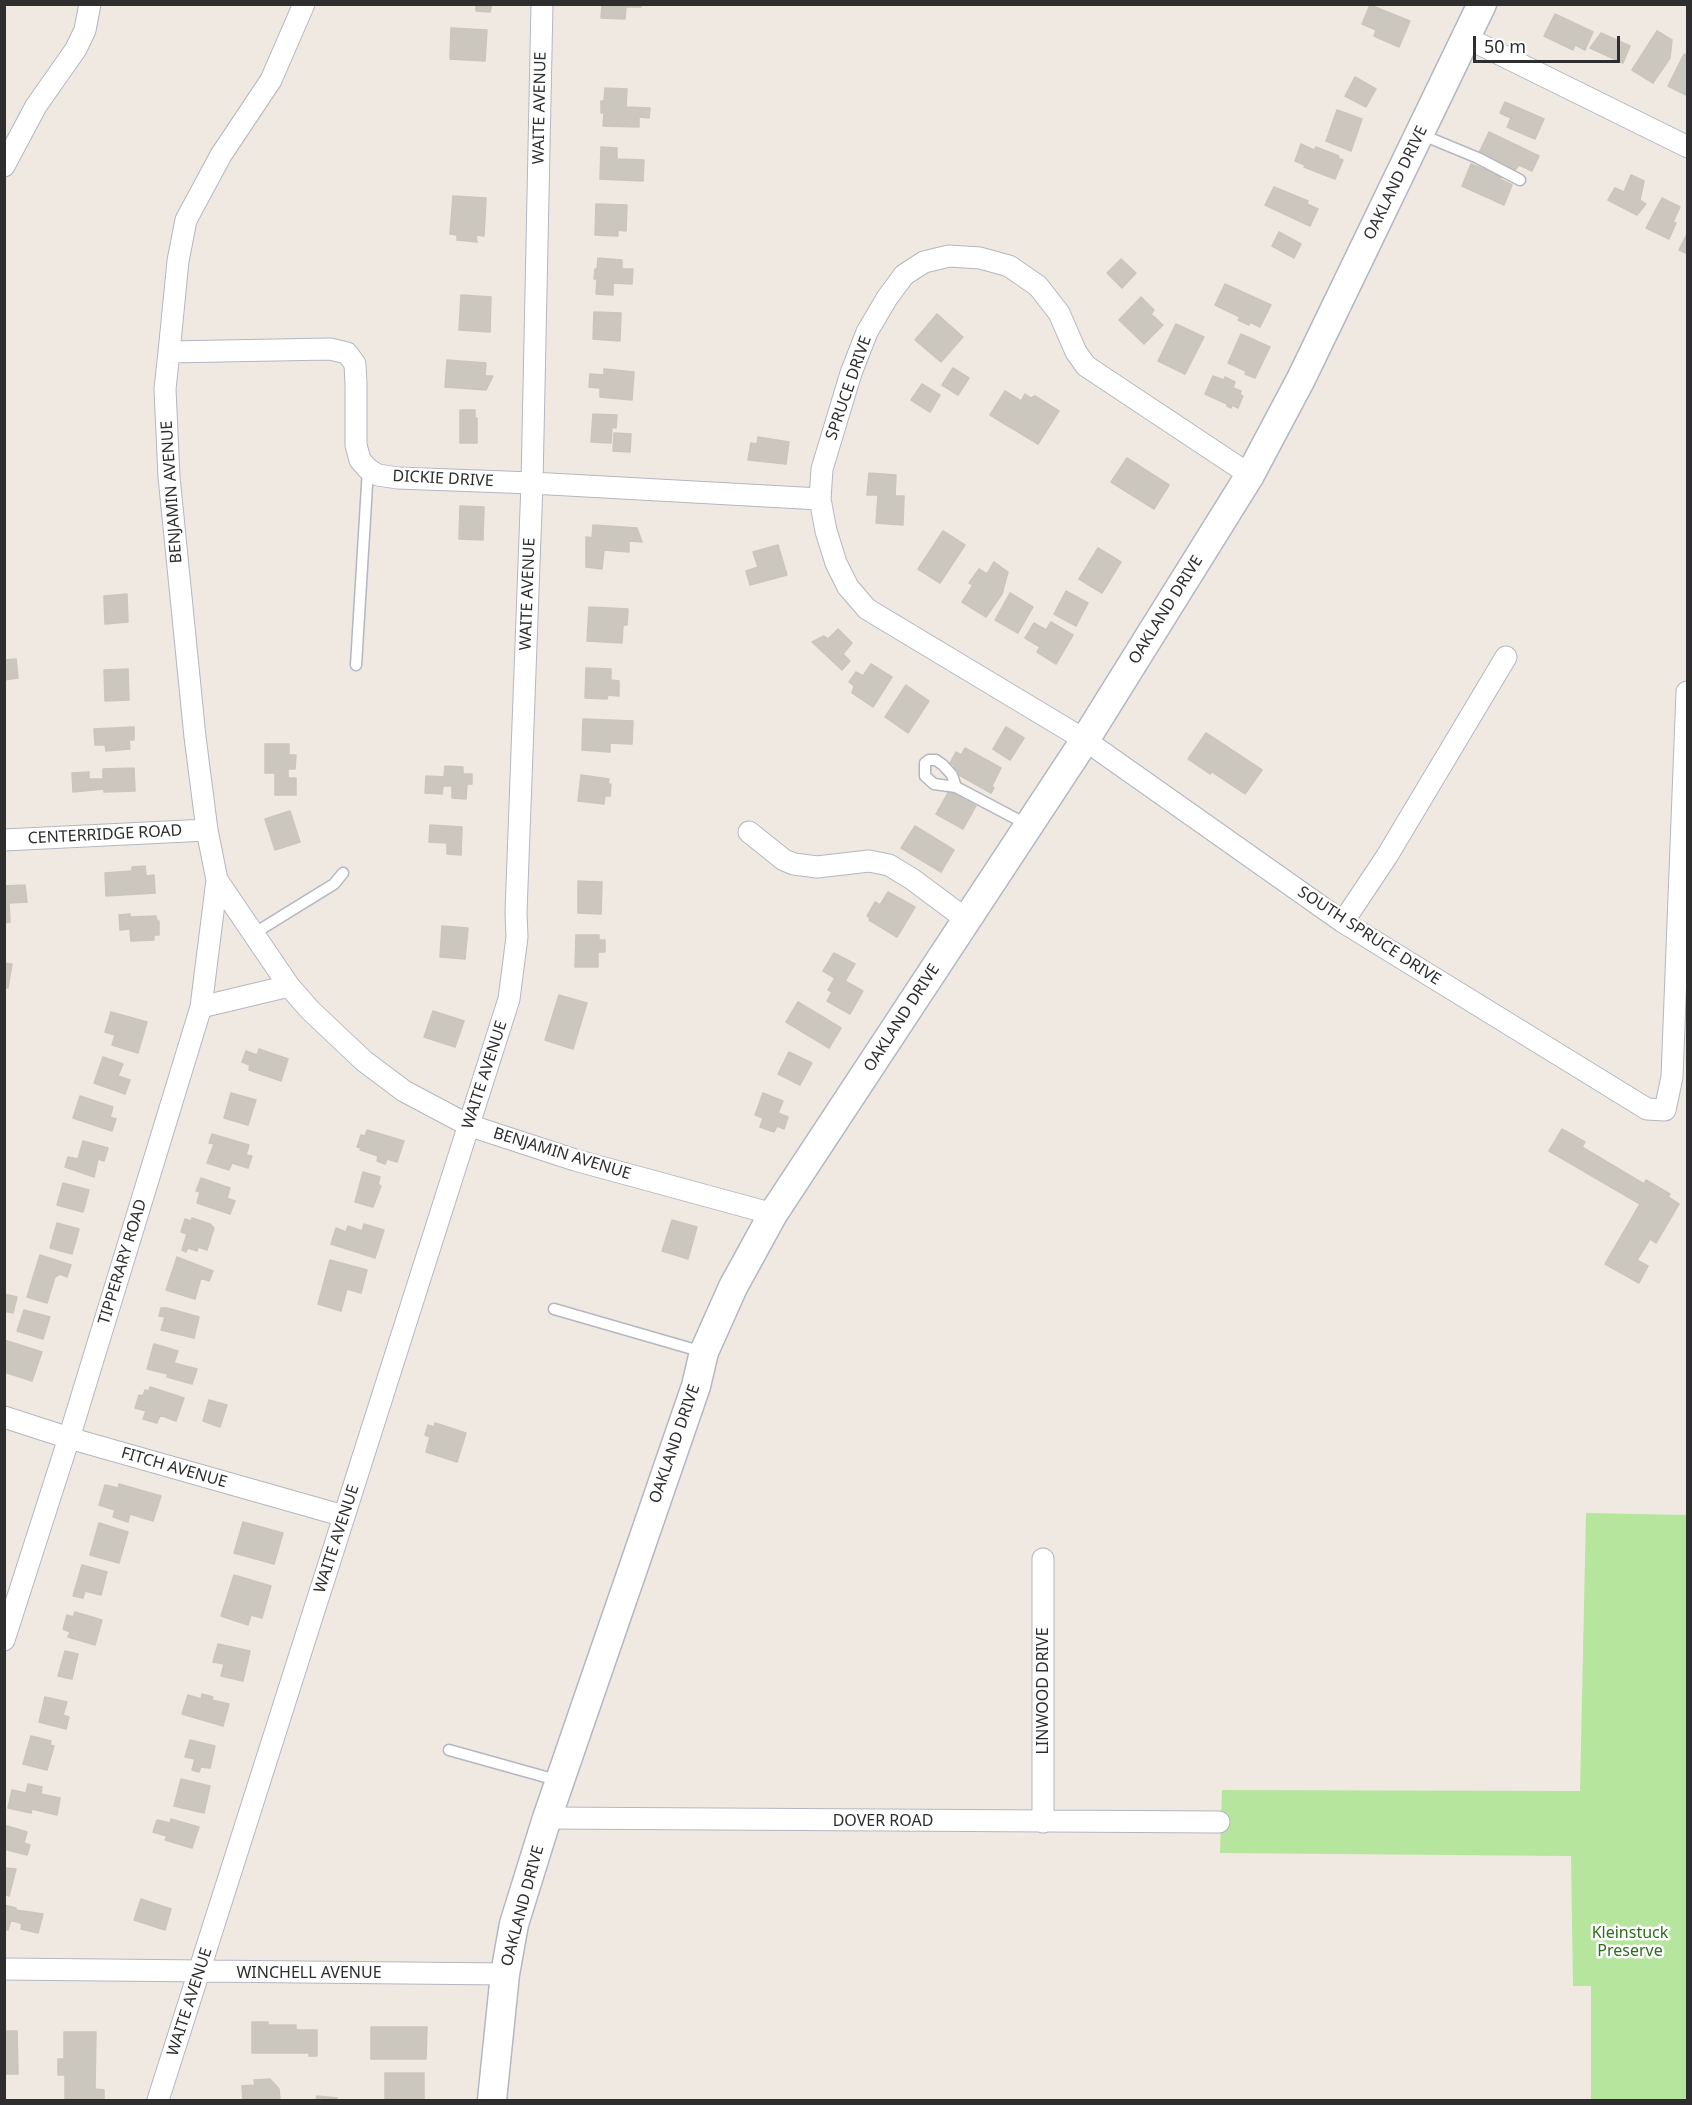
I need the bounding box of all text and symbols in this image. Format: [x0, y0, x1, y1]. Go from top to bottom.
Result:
scale bar [1476, 24, 1623, 62]
text: 50 m [1484, 34, 1526, 58]
street label: WAITE AVENUE [529, 52, 551, 164]
street label: OAKLAND DRIVE [1360, 123, 1432, 243]
street label: SPRUCE DRIVE [822, 333, 876, 443]
street label: BENJAMIN AVENUE [157, 420, 187, 564]
street label: DICKIE DRIVE [392, 467, 494, 491]
street label: WAITE AVENUE [516, 537, 540, 651]
street label: OAKLAND DRIVE [1125, 552, 1207, 668]
street label: CENTERRIDGE ROAD [27, 821, 183, 849]
street label: SOUTH SPRUCE DRIVE [1294, 883, 1444, 989]
street label: OAKLAND DRIVE [860, 961, 944, 1075]
street label: WAITE AVENUE [458, 1018, 512, 1132]
street label: BENJAMIN AVENUE [491, 1124, 633, 1184]
street label: TIPPERARY ROAD [95, 1197, 151, 1327]
street label: OAKLAND DRIVE [646, 1382, 704, 1506]
street label: FITCH AVENUE [119, 1444, 229, 1492]
street label: WAITE AVENUE [310, 1482, 364, 1596]
street label: LINWOOD DRIVE [1033, 1627, 1053, 1755]
street label: DOVER ROAD [833, 1811, 933, 1831]
street label: OAKLAND DRIVE [498, 1843, 548, 1969]
park label: Kleinstuck Preserve [1592, 1923, 1668, 1961]
street label: WAITE AVENUE [163, 1945, 217, 2059]
street label: WINCHELL AVENUE [236, 1963, 382, 1983]

